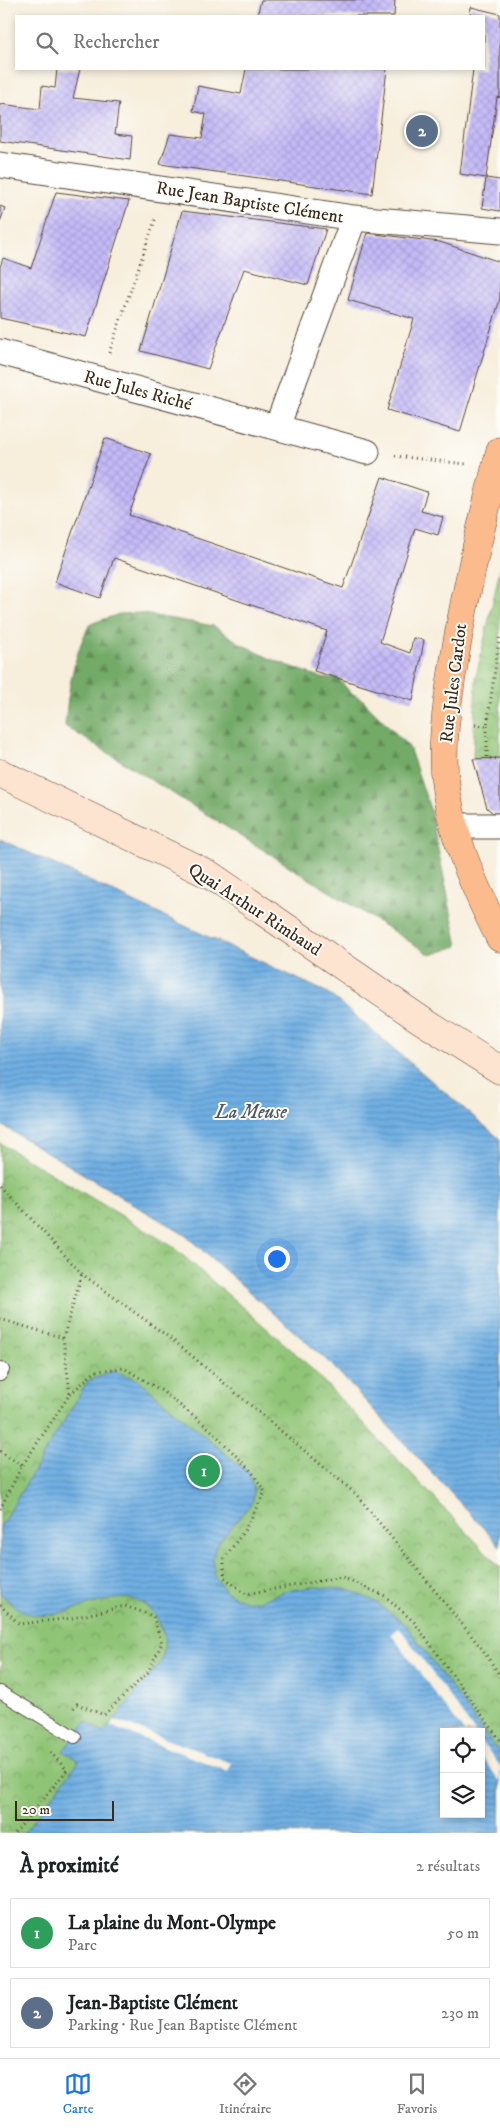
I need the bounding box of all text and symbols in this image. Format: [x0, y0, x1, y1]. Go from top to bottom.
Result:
search box [15, 15, 485, 70]
icon: search [33, 29, 61, 57]
text: Rechercher [73, 31, 159, 54]
pin: 2 [406, 112, 438, 150]
street label: Rue Jean Baptiste Clément [155, 177, 345, 229]
street label: Rue Jules Riché [81, 366, 195, 416]
street label: Rue Jules Cardot [436, 622, 472, 744]
street label: Quai Arthur Rimbaud [184, 859, 325, 961]
water label: La Meuse [214, 1101, 287, 1124]
your location [264, 1246, 290, 1272]
pin: 1 [188, 1452, 220, 1490]
map controls [440, 1728, 485, 1818]
button: locate [440, 1728, 485, 1773]
button: layers [440, 1773, 485, 1818]
scale bar [15, 1798, 114, 1821]
text: 20 m [22, 1801, 50, 1819]
text: À proximité [20, 1853, 119, 1879]
text: 2 résultats [416, 1856, 480, 1876]
text: La plaine du Mont-Olympe [68, 1912, 276, 1935]
text: 1 [34, 1923, 40, 1943]
text: 50 m [447, 1923, 479, 1943]
text: Parc [68, 1935, 97, 1955]
text: Jean-Baptiste Clément [68, 1992, 238, 2015]
text: 2 [33, 2003, 41, 2023]
text: 230 m [441, 2003, 479, 2023]
text: Parking · Rue Jean Baptiste Clément [68, 2015, 297, 2035]
tab: Carte [63, 2070, 93, 2118]
tab: Itinéraire [219, 2070, 271, 2118]
tab: Favoris [397, 2070, 437, 2118]

